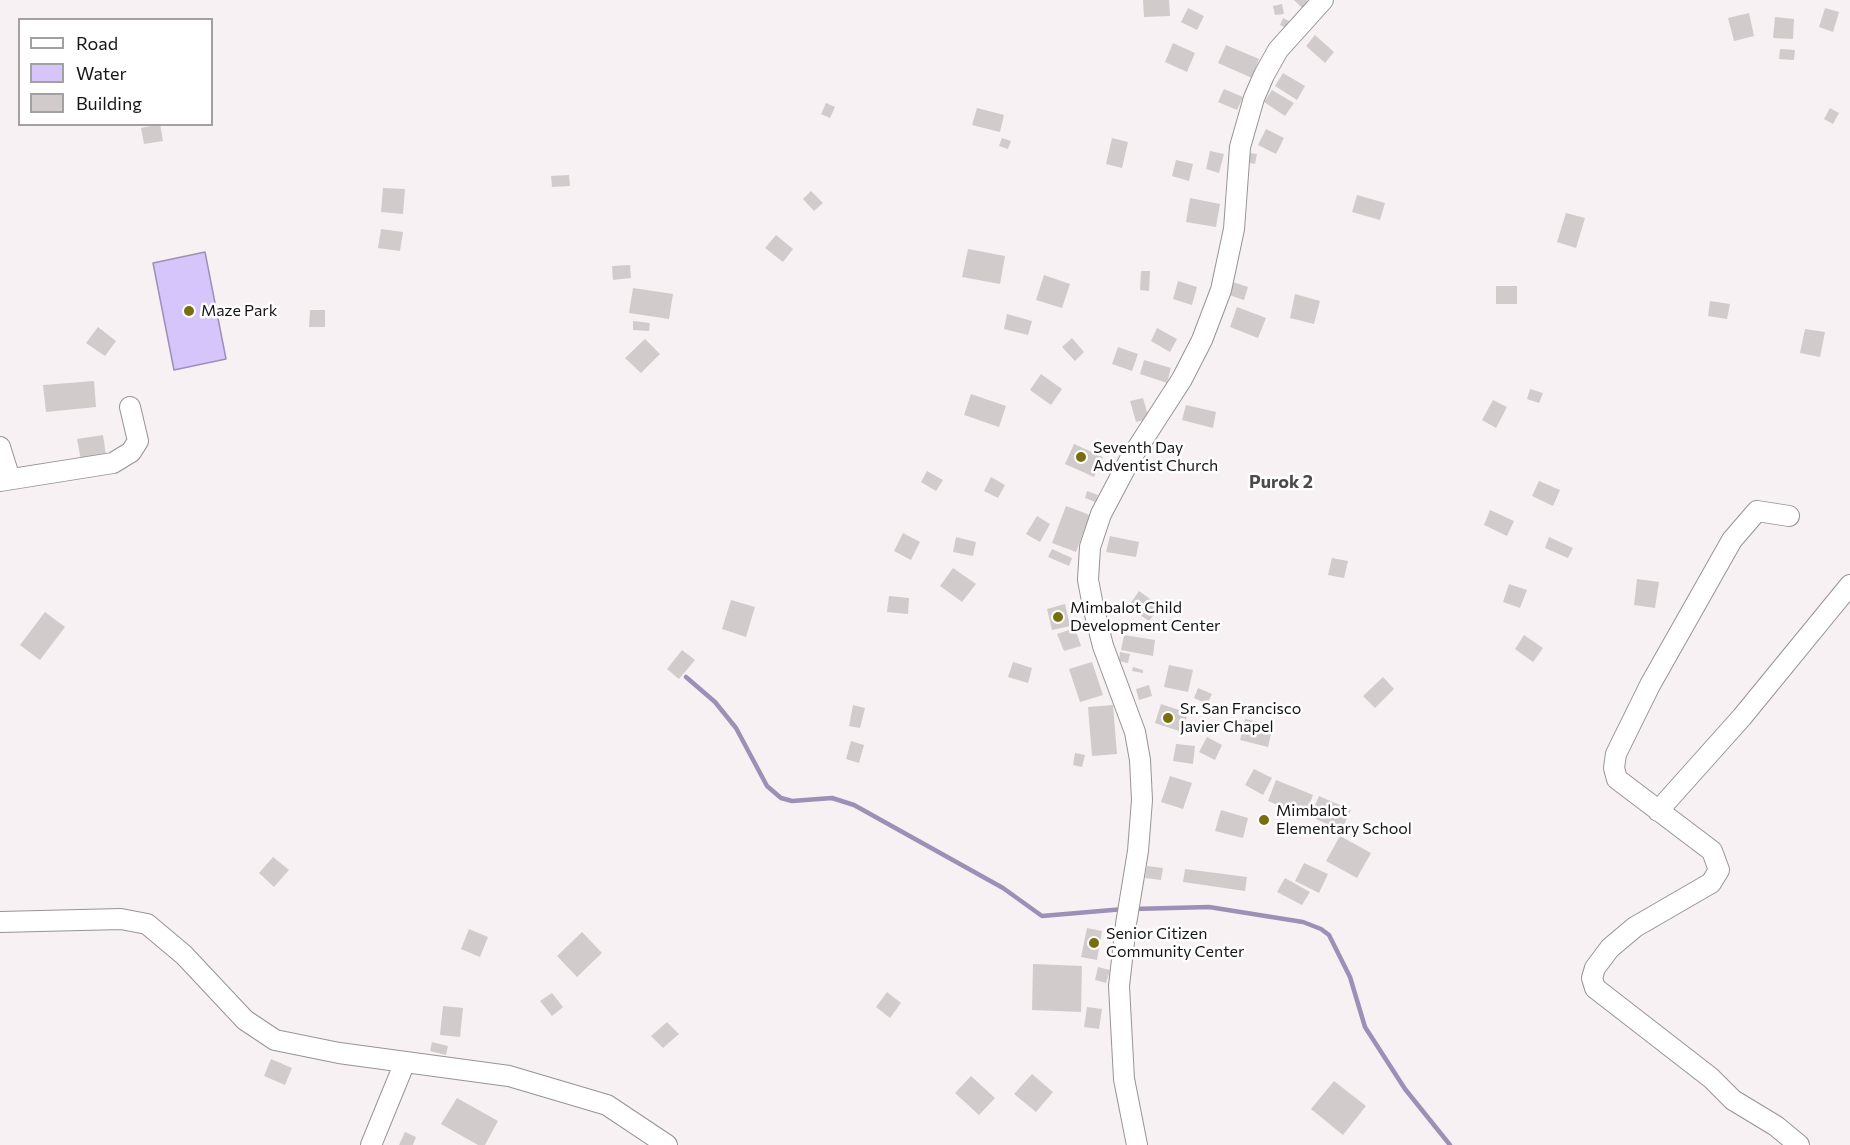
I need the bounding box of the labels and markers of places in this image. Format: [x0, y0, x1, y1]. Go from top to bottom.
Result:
place label: Maze Park [201, 301, 277, 321]
marker: Maze Park [182, 304, 196, 318]
place label: Seventh Day Adventist Church [1093, 438, 1218, 476]
marker: Seventh Day Adventist Church [1074, 450, 1088, 464]
place label: Mimbalot Child Development Center [1070, 598, 1221, 636]
marker: Mimbalot Child Development Center [1051, 610, 1065, 624]
place label: Sr. San Francisco Javier Chapel [1180, 699, 1301, 737]
marker: Sr. San Francisco Javier Chapel [1161, 711, 1175, 725]
place label: Mimbalot Elementary School [1276, 801, 1412, 839]
marker: Mimbalot Elementary School [1257, 813, 1271, 827]
place label: Senior Citizen Community Center [1106, 924, 1244, 962]
marker: Senior Citizen Community Center [1087, 936, 1101, 950]

